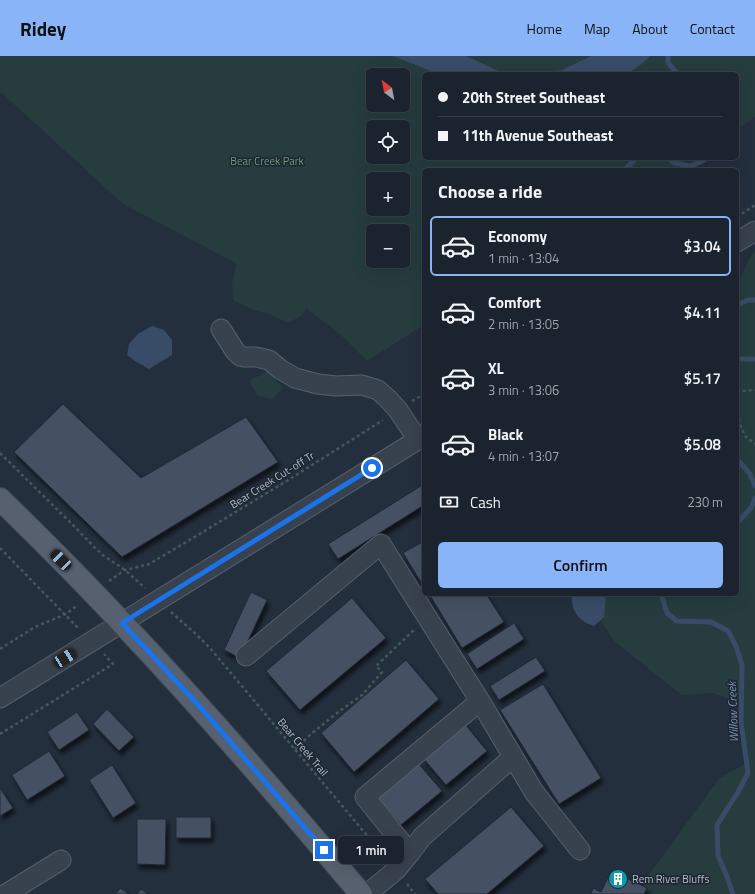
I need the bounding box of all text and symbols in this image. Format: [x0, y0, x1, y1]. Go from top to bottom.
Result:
text: Ridey [20, 14, 66, 43]
text: Home [527, 18, 562, 39]
text: Map [584, 18, 610, 39]
text: About [632, 18, 668, 39]
text: Contact [690, 18, 735, 39]
north arrow [366, 68, 410, 112]
map controls [366, 68, 410, 268]
text: 20th Street Southeast [462, 86, 605, 109]
button: locate [366, 120, 410, 164]
text: 11th Avenue Southeast [462, 124, 613, 147]
park label: Bear Creek Park [230, 153, 305, 169]
button: + [366, 172, 410, 216]
text: Choose a ride [438, 178, 542, 205]
button: − [366, 224, 410, 268]
text: Economy [488, 225, 547, 248]
icon: car [440, 228, 476, 264]
text: $3.04 [684, 235, 721, 258]
text: 1 min · 13:04 [488, 248, 559, 268]
text: Comfort [488, 291, 541, 314]
icon: car [440, 294, 476, 330]
text: $4.11 [684, 301, 721, 324]
text: 2 min · 13:05 [488, 314, 559, 334]
text: XL [488, 357, 504, 380]
icon: car [440, 360, 476, 396]
text: $5.17 [684, 367, 721, 390]
text: 3 min · 13:06 [488, 380, 559, 400]
text: Black [488, 423, 523, 446]
icon: car [440, 426, 476, 462]
text: $5.08 [684, 433, 721, 456]
text: 4 min · 13:07 [488, 446, 559, 466]
street label: Bear Creek Cut-off Tr [227, 447, 317, 512]
route start [363, 459, 381, 477]
icon: cash [438, 491, 460, 513]
text: Cash [470, 491, 501, 514]
text: 230 m [687, 492, 723, 512]
button: Confirm [438, 542, 723, 588]
car [48, 547, 74, 573]
car [52, 647, 78, 669]
water label: Willow Creek [722, 680, 743, 743]
street label: Bear Creek Trail [274, 714, 332, 780]
callout: 1 min [338, 836, 404, 864]
text: 1 min [355, 840, 387, 860]
route end [315, 841, 333, 859]
building icon: Rem River Bluffs [607, 868, 629, 890]
place label: Rem River Bluffs [632, 871, 710, 887]

